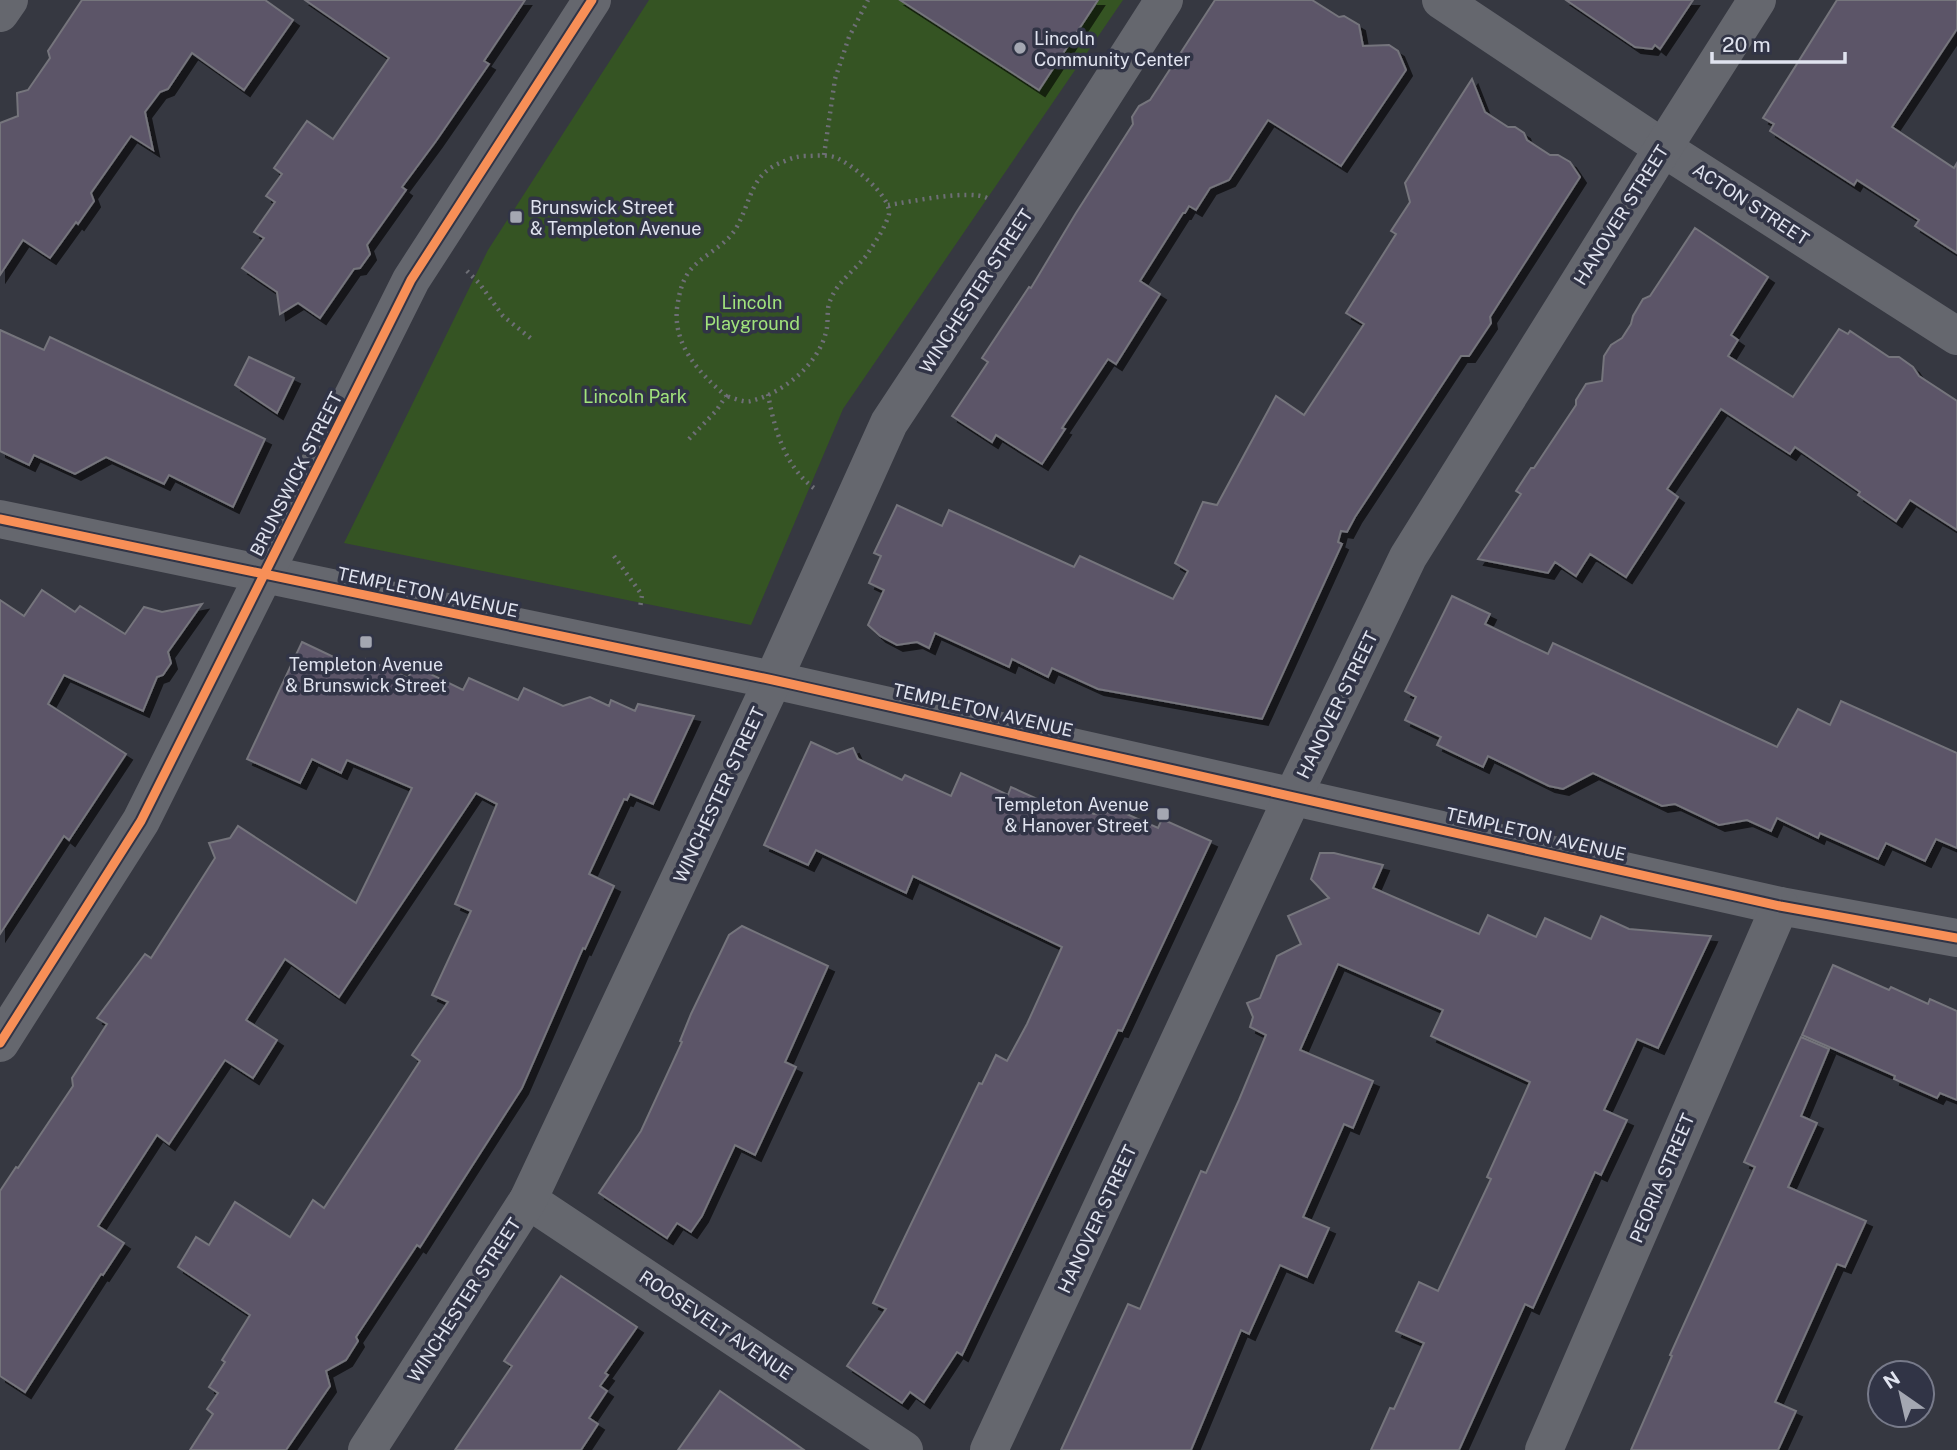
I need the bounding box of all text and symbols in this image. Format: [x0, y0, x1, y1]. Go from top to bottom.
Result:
scale bar [1712, 21, 1845, 65]
place label: Lincoln Community Center [1034, 28, 1191, 70]
text: 20 m [1722, 32, 1771, 57]
marker: Lincoln Community Center [1012, 40, 1028, 56]
street label: HANOVER STREET [1569, 141, 1673, 289]
street label: ACTON STREET [1689, 159, 1813, 249]
place label: Brunswick Street & Templeton Avenue [530, 197, 701, 239]
street label: WINCHESTER STREET [915, 205, 1037, 377]
marker: Brunswick Street & Templeton Avenue [508, 209, 524, 225]
park label: Lincoln Playground [704, 292, 800, 334]
park label: Lincoln Park [583, 386, 687, 407]
street label: BRUNSWICK STREET [245, 388, 347, 560]
street label: TEMPLETON AVENUE [336, 563, 520, 621]
street label: HANOVER STREET [1292, 628, 1382, 782]
marker: Templeton Avenue & Brunswick Street [358, 634, 374, 650]
place label: Templeton Avenue & Brunswick Street [285, 654, 447, 696]
street label: TEMPLETON AVENUE [891, 679, 1075, 741]
street label: WINCHESTER STREET [669, 703, 769, 886]
place label: Templeton Avenue & Hanover Street [995, 794, 1149, 836]
street label: TEMPLETON AVENUE [1444, 803, 1628, 865]
marker: Templeton Avenue & Hanover Street [1155, 806, 1171, 822]
street label: PEORIA STREET [1625, 1110, 1699, 1246]
street label: HANOVER STREET [1053, 1141, 1141, 1296]
street label: WINCHESTER STREET [403, 1214, 525, 1386]
street label: ROOSEVELT AVENUE [635, 1266, 797, 1384]
north arrow [1866, 1359, 1936, 1429]
text: N [1879, 1367, 1904, 1393]

